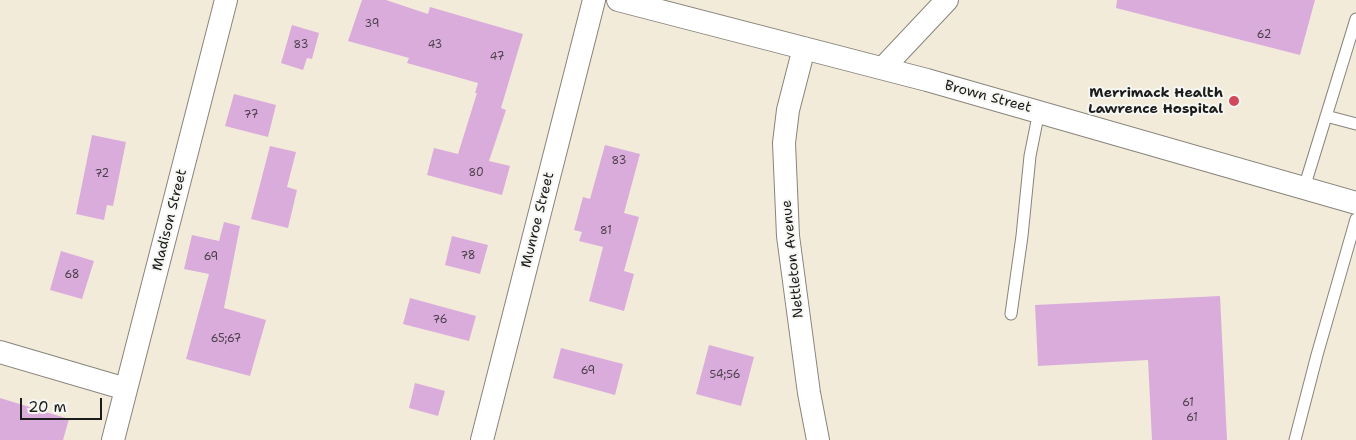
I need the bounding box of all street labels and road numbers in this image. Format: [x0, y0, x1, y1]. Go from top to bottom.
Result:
street label: Brown Street [943, 77, 1033, 117]
street label: Madison Street [149, 167, 191, 273]
street label: Munroe Street [518, 170, 558, 270]
street label: Nettleton Avenue [778, 199, 808, 319]

